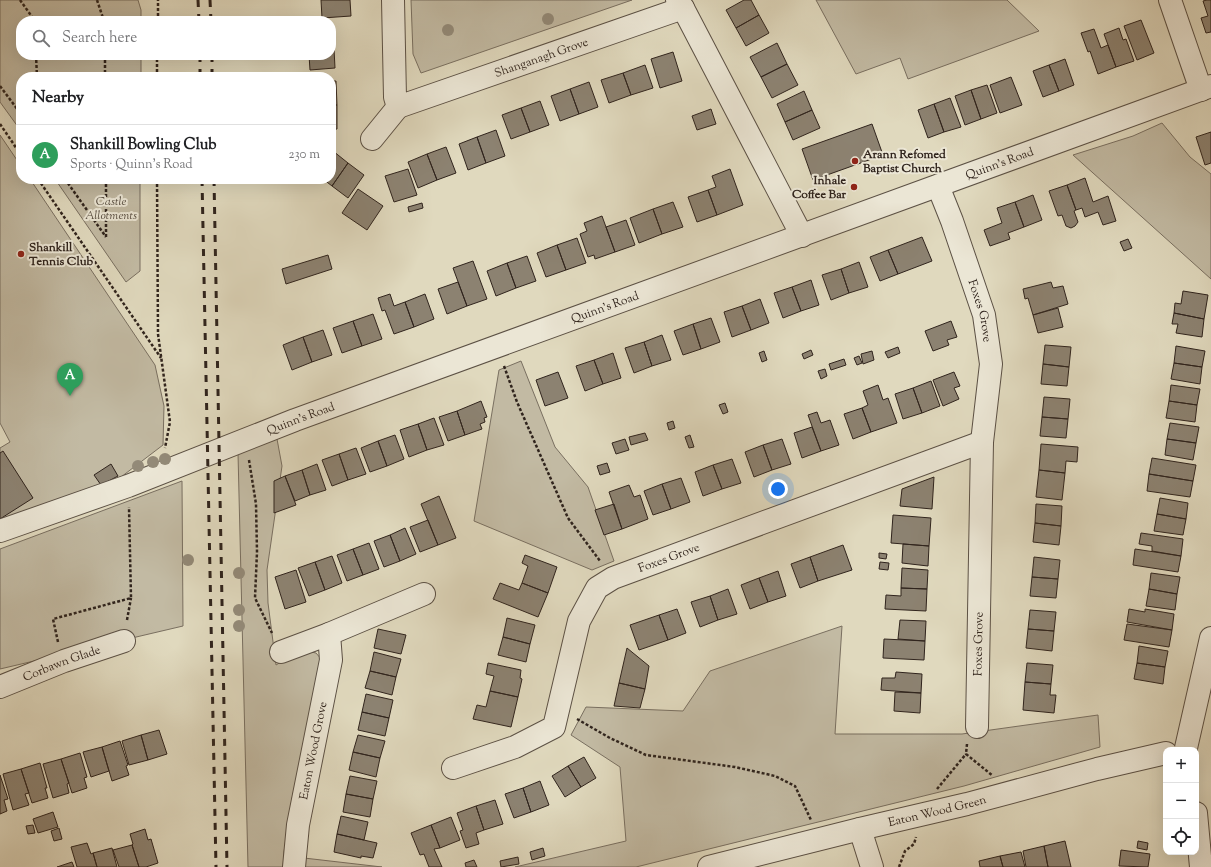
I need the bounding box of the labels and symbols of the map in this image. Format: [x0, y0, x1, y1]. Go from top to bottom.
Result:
street label: Shanganagh Grove [492, 33, 591, 83]
street label: Quinn's Road [963, 143, 1037, 185]
place label: Arann Refomed Baptist Church [862, 146, 946, 178]
marker: Arann Refomed Baptist Church [850, 156, 860, 166]
place label: Inhale Coffee Bar [792, 172, 846, 204]
marker: Inhale Coffee Bar [849, 182, 859, 192]
park label: Castle Allotments [85, 193, 137, 225]
place label: Shankill Tennis Club [28, 239, 94, 271]
marker: Shankill Tennis Club [16, 249, 26, 259]
street label: Foxes Grove [963, 277, 996, 344]
street label: Quinn's Road [569, 287, 642, 329]
pin: A [57, 363, 83, 396]
street label: Quinn's Road [264, 398, 338, 440]
your location [768, 479, 788, 499]
street label: Foxes Grove [636, 539, 703, 578]
street label: Foxes Grove [969, 611, 989, 676]
street label: Corbawn Glade [20, 641, 103, 687]
street label: Eaton Wood Grove [295, 700, 333, 802]
street label: Eaton Wood Green [887, 791, 988, 832]

